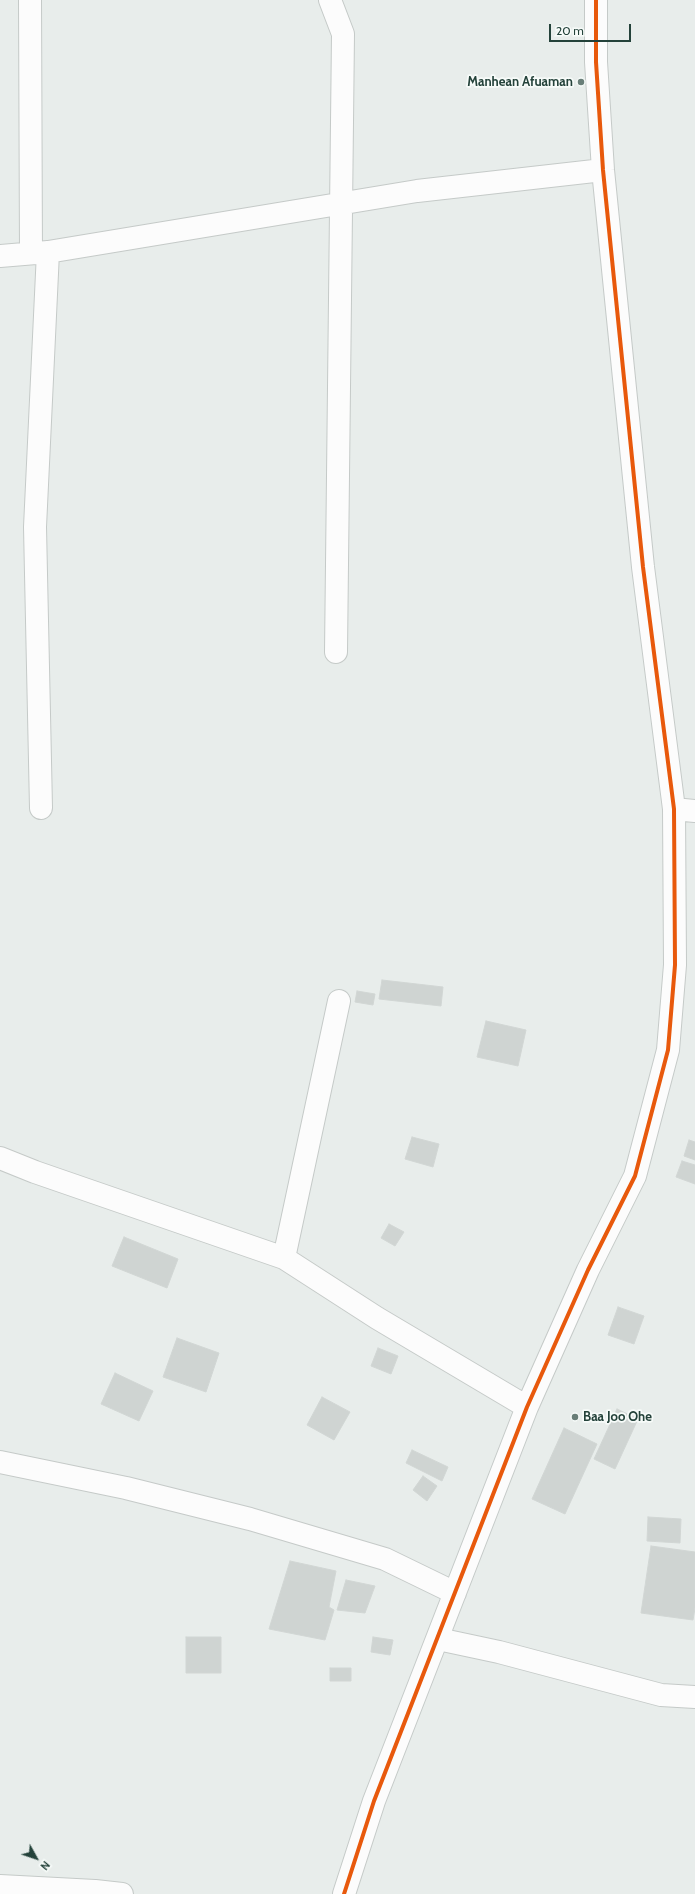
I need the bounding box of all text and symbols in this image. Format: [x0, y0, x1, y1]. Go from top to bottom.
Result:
scale bar [551, 16, 633, 42]
text: 20 m [556, 23, 584, 38]
place label: Manhean Afuaman [467, 74, 573, 90]
marker: Manhean Afuaman [576, 77, 586, 87]
place label: Baa Joo Ohe [583, 1409, 652, 1425]
marker: Baa Joo Ohe [570, 1412, 580, 1422]
north arrow [16, 1838, 56, 1878]
text: N [37, 1858, 53, 1873]

